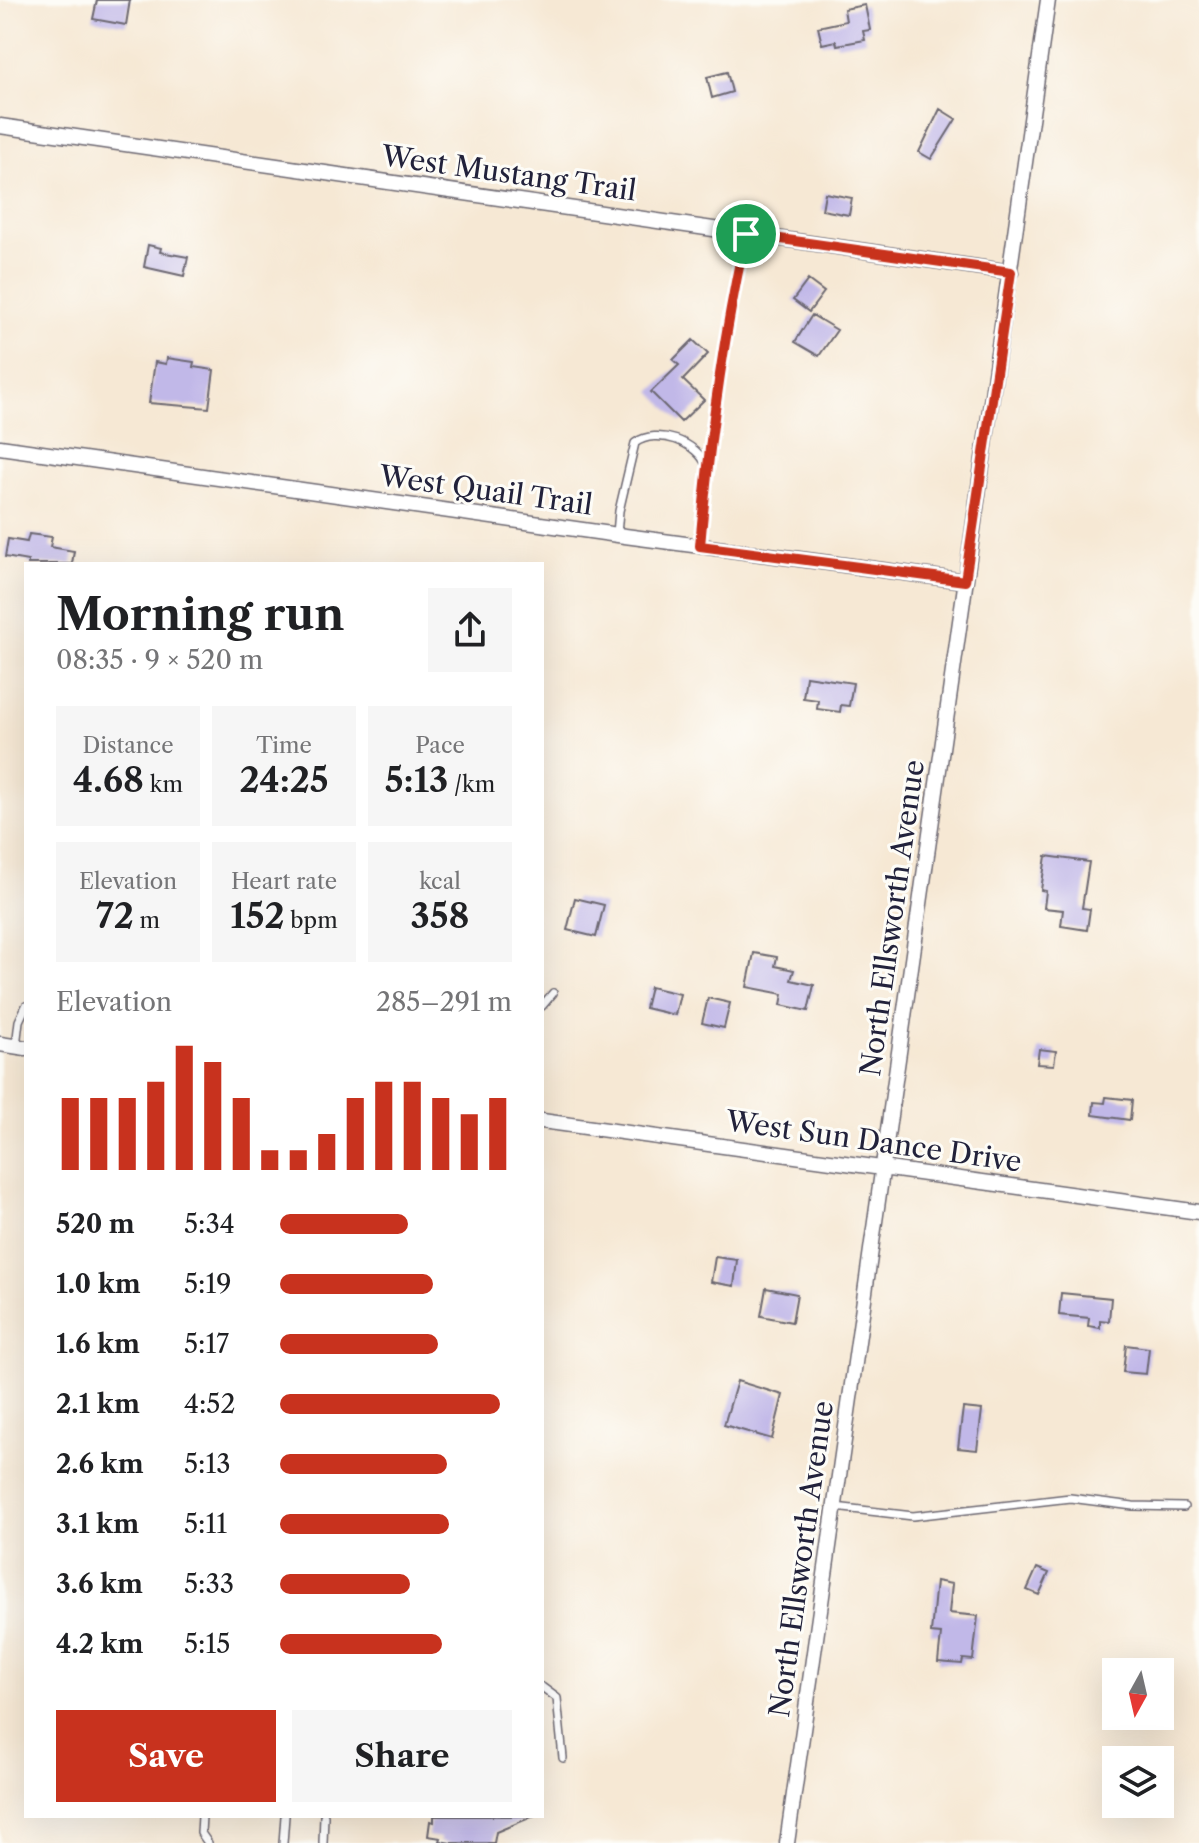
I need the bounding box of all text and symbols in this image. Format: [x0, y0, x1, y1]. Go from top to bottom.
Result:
street label: West Mustang Trail [379, 138, 638, 208]
pin [712, 200, 780, 268]
icon: arrive [724, 212, 768, 256]
street label: West Quail Trail [376, 458, 595, 522]
text: Morning run [56, 587, 345, 641]
button: share [428, 588, 512, 672]
text: 08:35 · 9 × 520 m [56, 644, 263, 676]
text: Distance [82, 732, 174, 759]
text: Time [256, 732, 312, 759]
text: Pace [415, 732, 465, 759]
street label: North Ellsworth Avenue [853, 758, 931, 1078]
text: 4.68 [73, 759, 144, 801]
text: 24:25 [239, 759, 329, 801]
text: 5:13 [385, 759, 448, 801]
text: km [144, 771, 183, 798]
text: /km [448, 771, 495, 798]
text: Elevation [79, 868, 177, 895]
text: Heart rate [231, 868, 337, 895]
text: kcal [419, 868, 461, 895]
text: 72 [96, 895, 134, 937]
text: 152 [230, 895, 284, 937]
text: 358 [411, 895, 469, 937]
text: m [134, 907, 160, 934]
text: bpm [284, 907, 338, 934]
text: Elevation [56, 986, 172, 1018]
text: 285–291 m [376, 986, 512, 1018]
street label: West Sun Dance Drive [723, 1103, 1024, 1179]
text: 520 m [56, 1208, 135, 1240]
text: 5:34 [184, 1208, 235, 1240]
text: 1.0 km [56, 1268, 141, 1300]
text: 5:19 [184, 1268, 232, 1300]
text: 1.6 km [56, 1328, 140, 1360]
text: 5:17 [184, 1328, 229, 1360]
text: 2.1 km [56, 1388, 140, 1420]
text: 4:52 [184, 1388, 235, 1420]
street label: North Ellsworth Avenue [762, 1399, 840, 1719]
text: 2.6 km [56, 1448, 144, 1480]
text: 5:13 [184, 1448, 231, 1480]
text: 3.1 km [56, 1508, 139, 1540]
text: 5:11 [184, 1508, 227, 1540]
text: 3.6 km [56, 1568, 143, 1600]
text: 5:33 [184, 1568, 234, 1600]
text: 4.2 km [56, 1628, 144, 1660]
text: 5:15 [184, 1628, 230, 1660]
north arrow [1102, 1658, 1174, 1730]
map controls [1102, 1658, 1174, 1818]
button: Save [56, 1710, 276, 1802]
button: Share [292, 1710, 512, 1802]
button: layers [1102, 1746, 1174, 1818]

